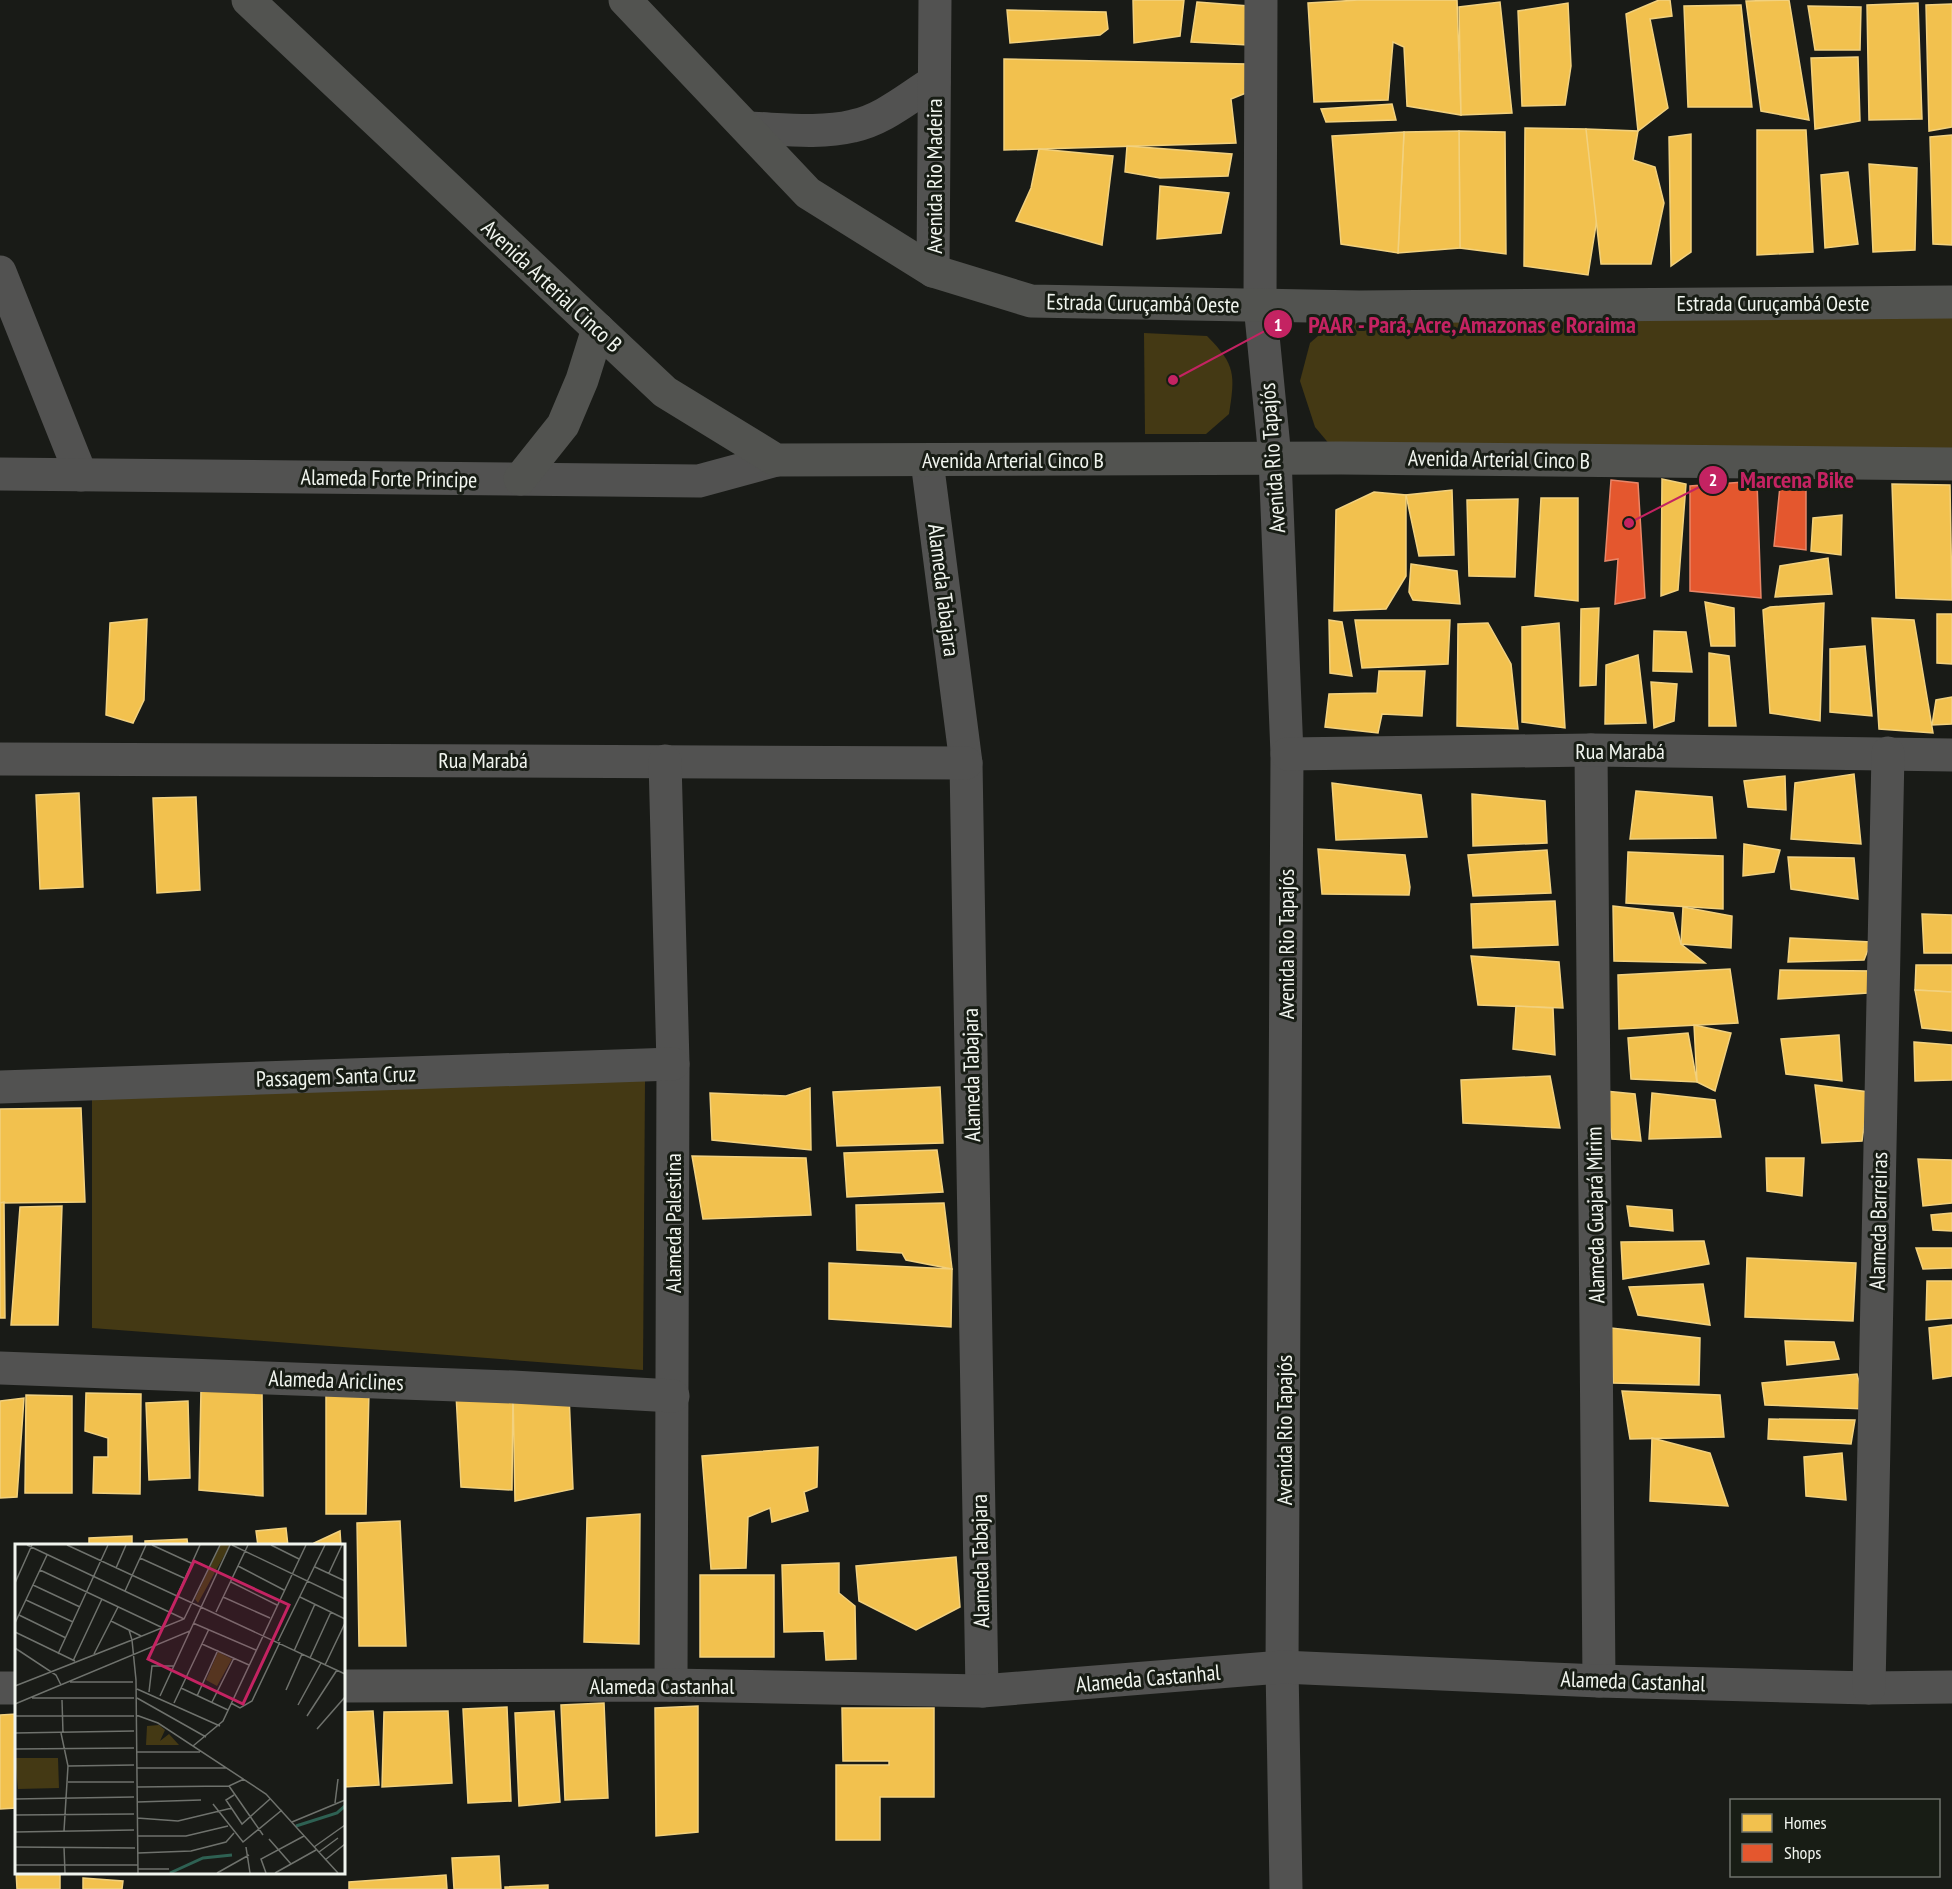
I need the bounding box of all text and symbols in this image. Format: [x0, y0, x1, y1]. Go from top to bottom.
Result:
street label: Avenida Rio Madeira [920, 98, 948, 254]
street label: Avenida Arterial Cinco B [476, 214, 628, 358]
street label: Estrada Curuçambá Oeste [1046, 287, 1240, 319]
street label: Estrada Curuçambá Oeste [1676, 289, 1870, 317]
callout: PAAR - Pará, Acre, Amazonas e Roraima [1263, 303, 1652, 345]
text: PAAR - Pará, Acre, Amazonas e Roraima [1308, 309, 1636, 340]
text: 1 [1274, 313, 1282, 336]
street label: Avenida Rio Tapajós [1253, 382, 1291, 534]
street label: Avenida Arterial Cinco B [1408, 443, 1590, 475]
street label: Avenida Arterial Cinco B [922, 446, 1104, 474]
callout: Marcena Bike [1698, 459, 1866, 501]
street label: Alameda Forte Principe [300, 462, 478, 494]
text: Marcena Bike [1740, 464, 1854, 495]
text: 2 [1709, 468, 1717, 491]
street label: Alameda Tabajara [922, 522, 966, 658]
street label: Rua Marabá [1575, 737, 1665, 765]
street label: Rua Marabá [438, 746, 528, 774]
street label: Avenida Rio Tapajós [1272, 869, 1300, 1019]
street label: Alameda Tabajara [956, 1008, 986, 1142]
street label: Passagem Santa Cruz [256, 1059, 417, 1093]
street label: Alameda Guajará Mirim [1579, 1126, 1611, 1304]
street label: Alameda Barreiras [1863, 1152, 1893, 1290]
street label: Alameda Palestina [659, 1153, 687, 1293]
street label: Avenida Rio Tapajós [1270, 1355, 1298, 1505]
street label: Alameda Ariclines [268, 1364, 404, 1396]
street label: Alameda Tabajara [965, 1494, 995, 1628]
inset map [15, 1544, 345, 1874]
street label: Alameda Castanhal [1075, 1658, 1222, 1698]
street label: Alameda Castanhal [1560, 1664, 1707, 1698]
street label: Alameda Castanhal [590, 1672, 735, 1700]
legend [1730, 1799, 1940, 1877]
text: Homes [1784, 1811, 1827, 1834]
text: Shops [1784, 1841, 1821, 1864]

